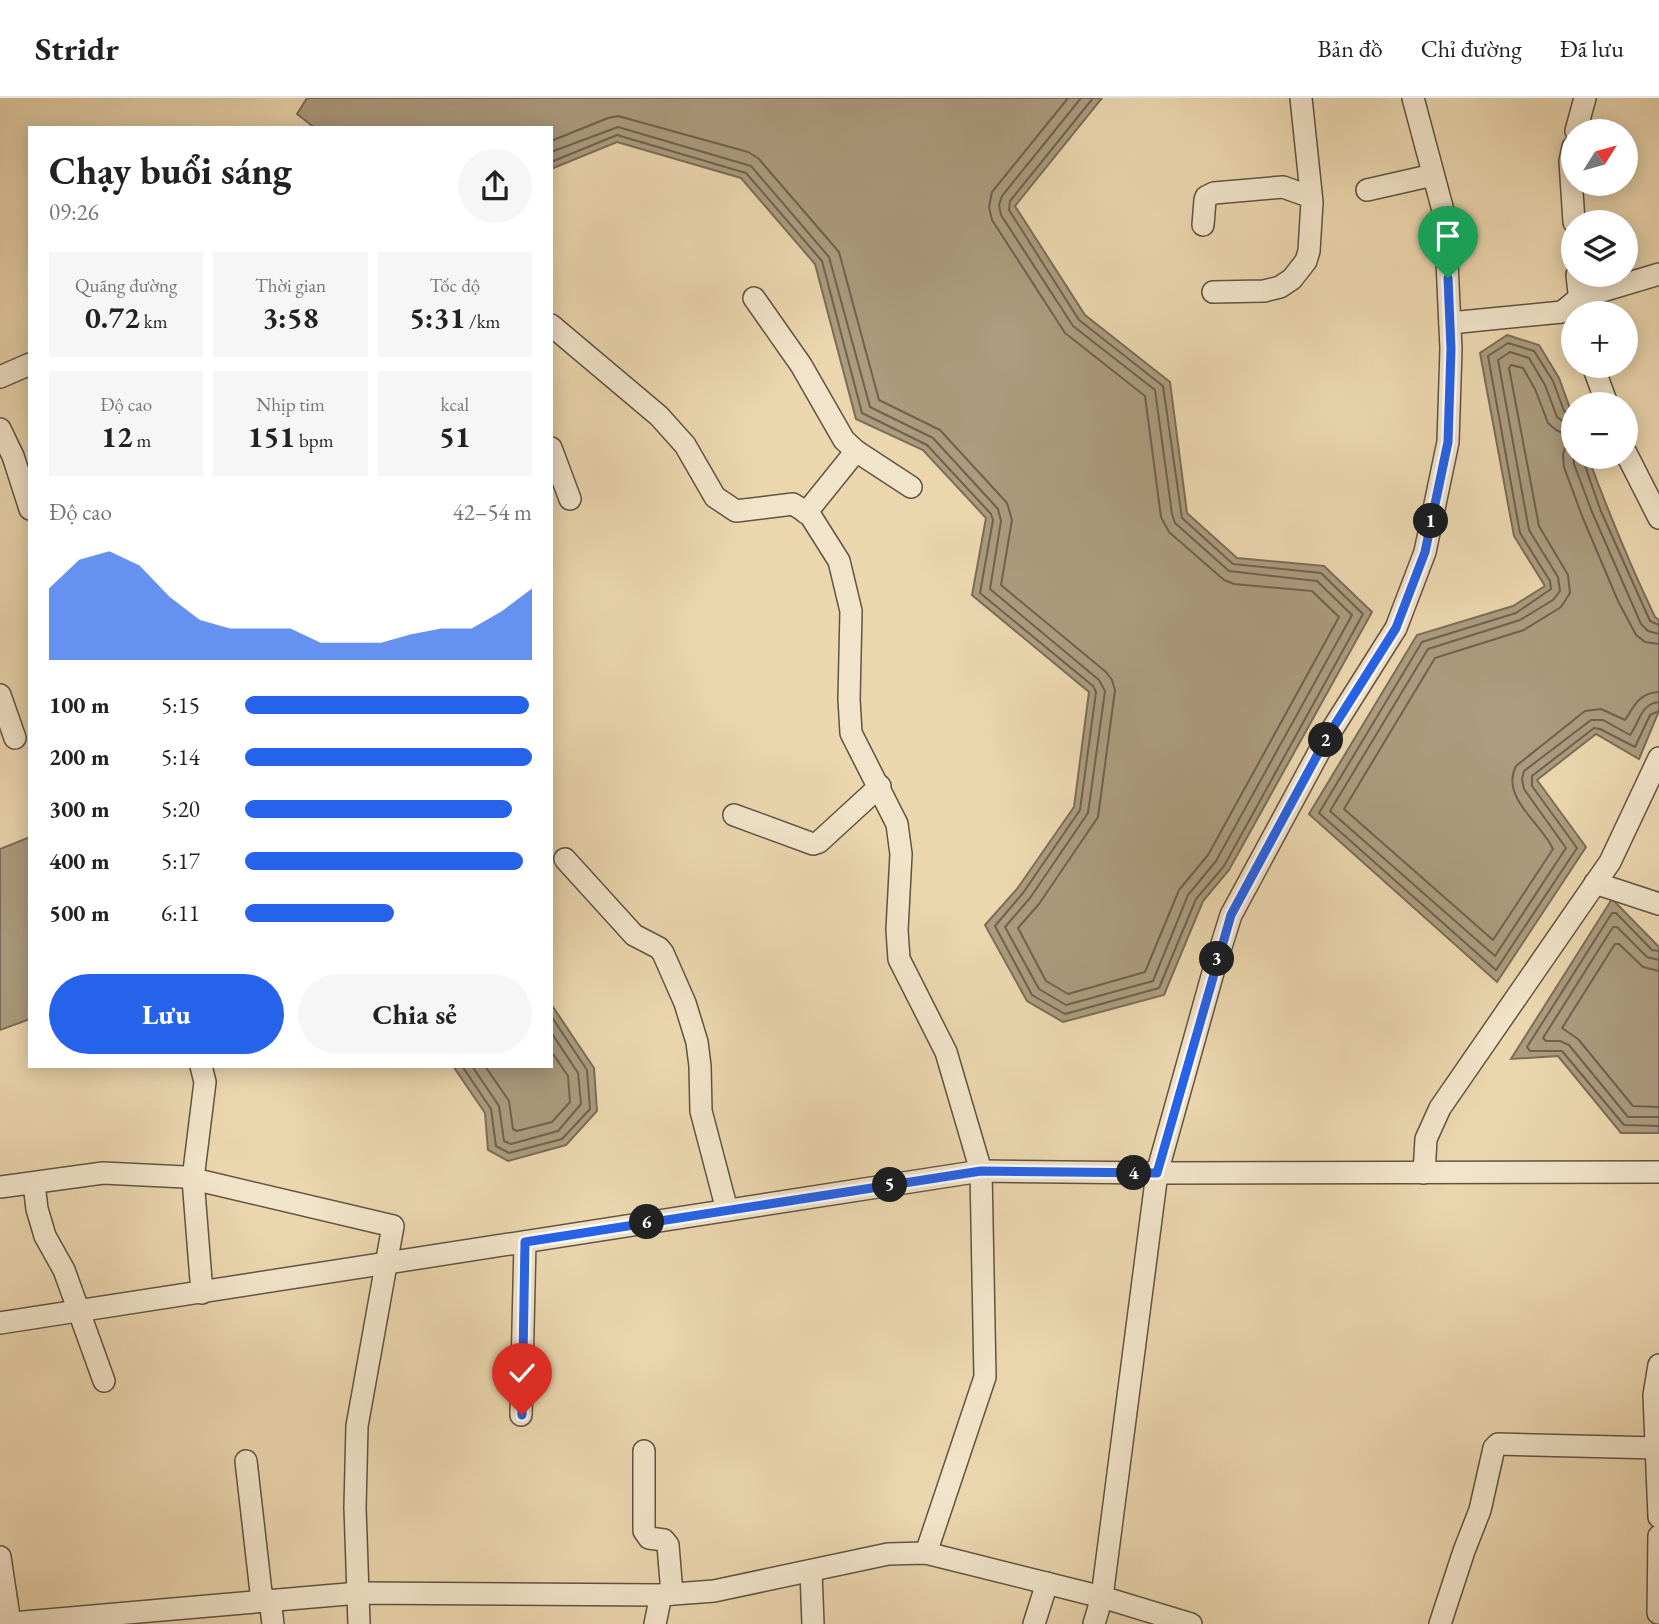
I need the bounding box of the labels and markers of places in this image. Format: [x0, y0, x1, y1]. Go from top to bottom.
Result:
pin [1418, 206, 1478, 278]
pin: 1 [1414, 504, 1448, 538]
pin: 2 [1308, 722, 1344, 758]
pin: 3 [1200, 942, 1234, 976]
pin: 4 [1116, 1156, 1152, 1190]
pin: 5 [872, 1168, 908, 1202]
pin: 6 [630, 1204, 664, 1240]
pin [492, 1343, 552, 1415]

